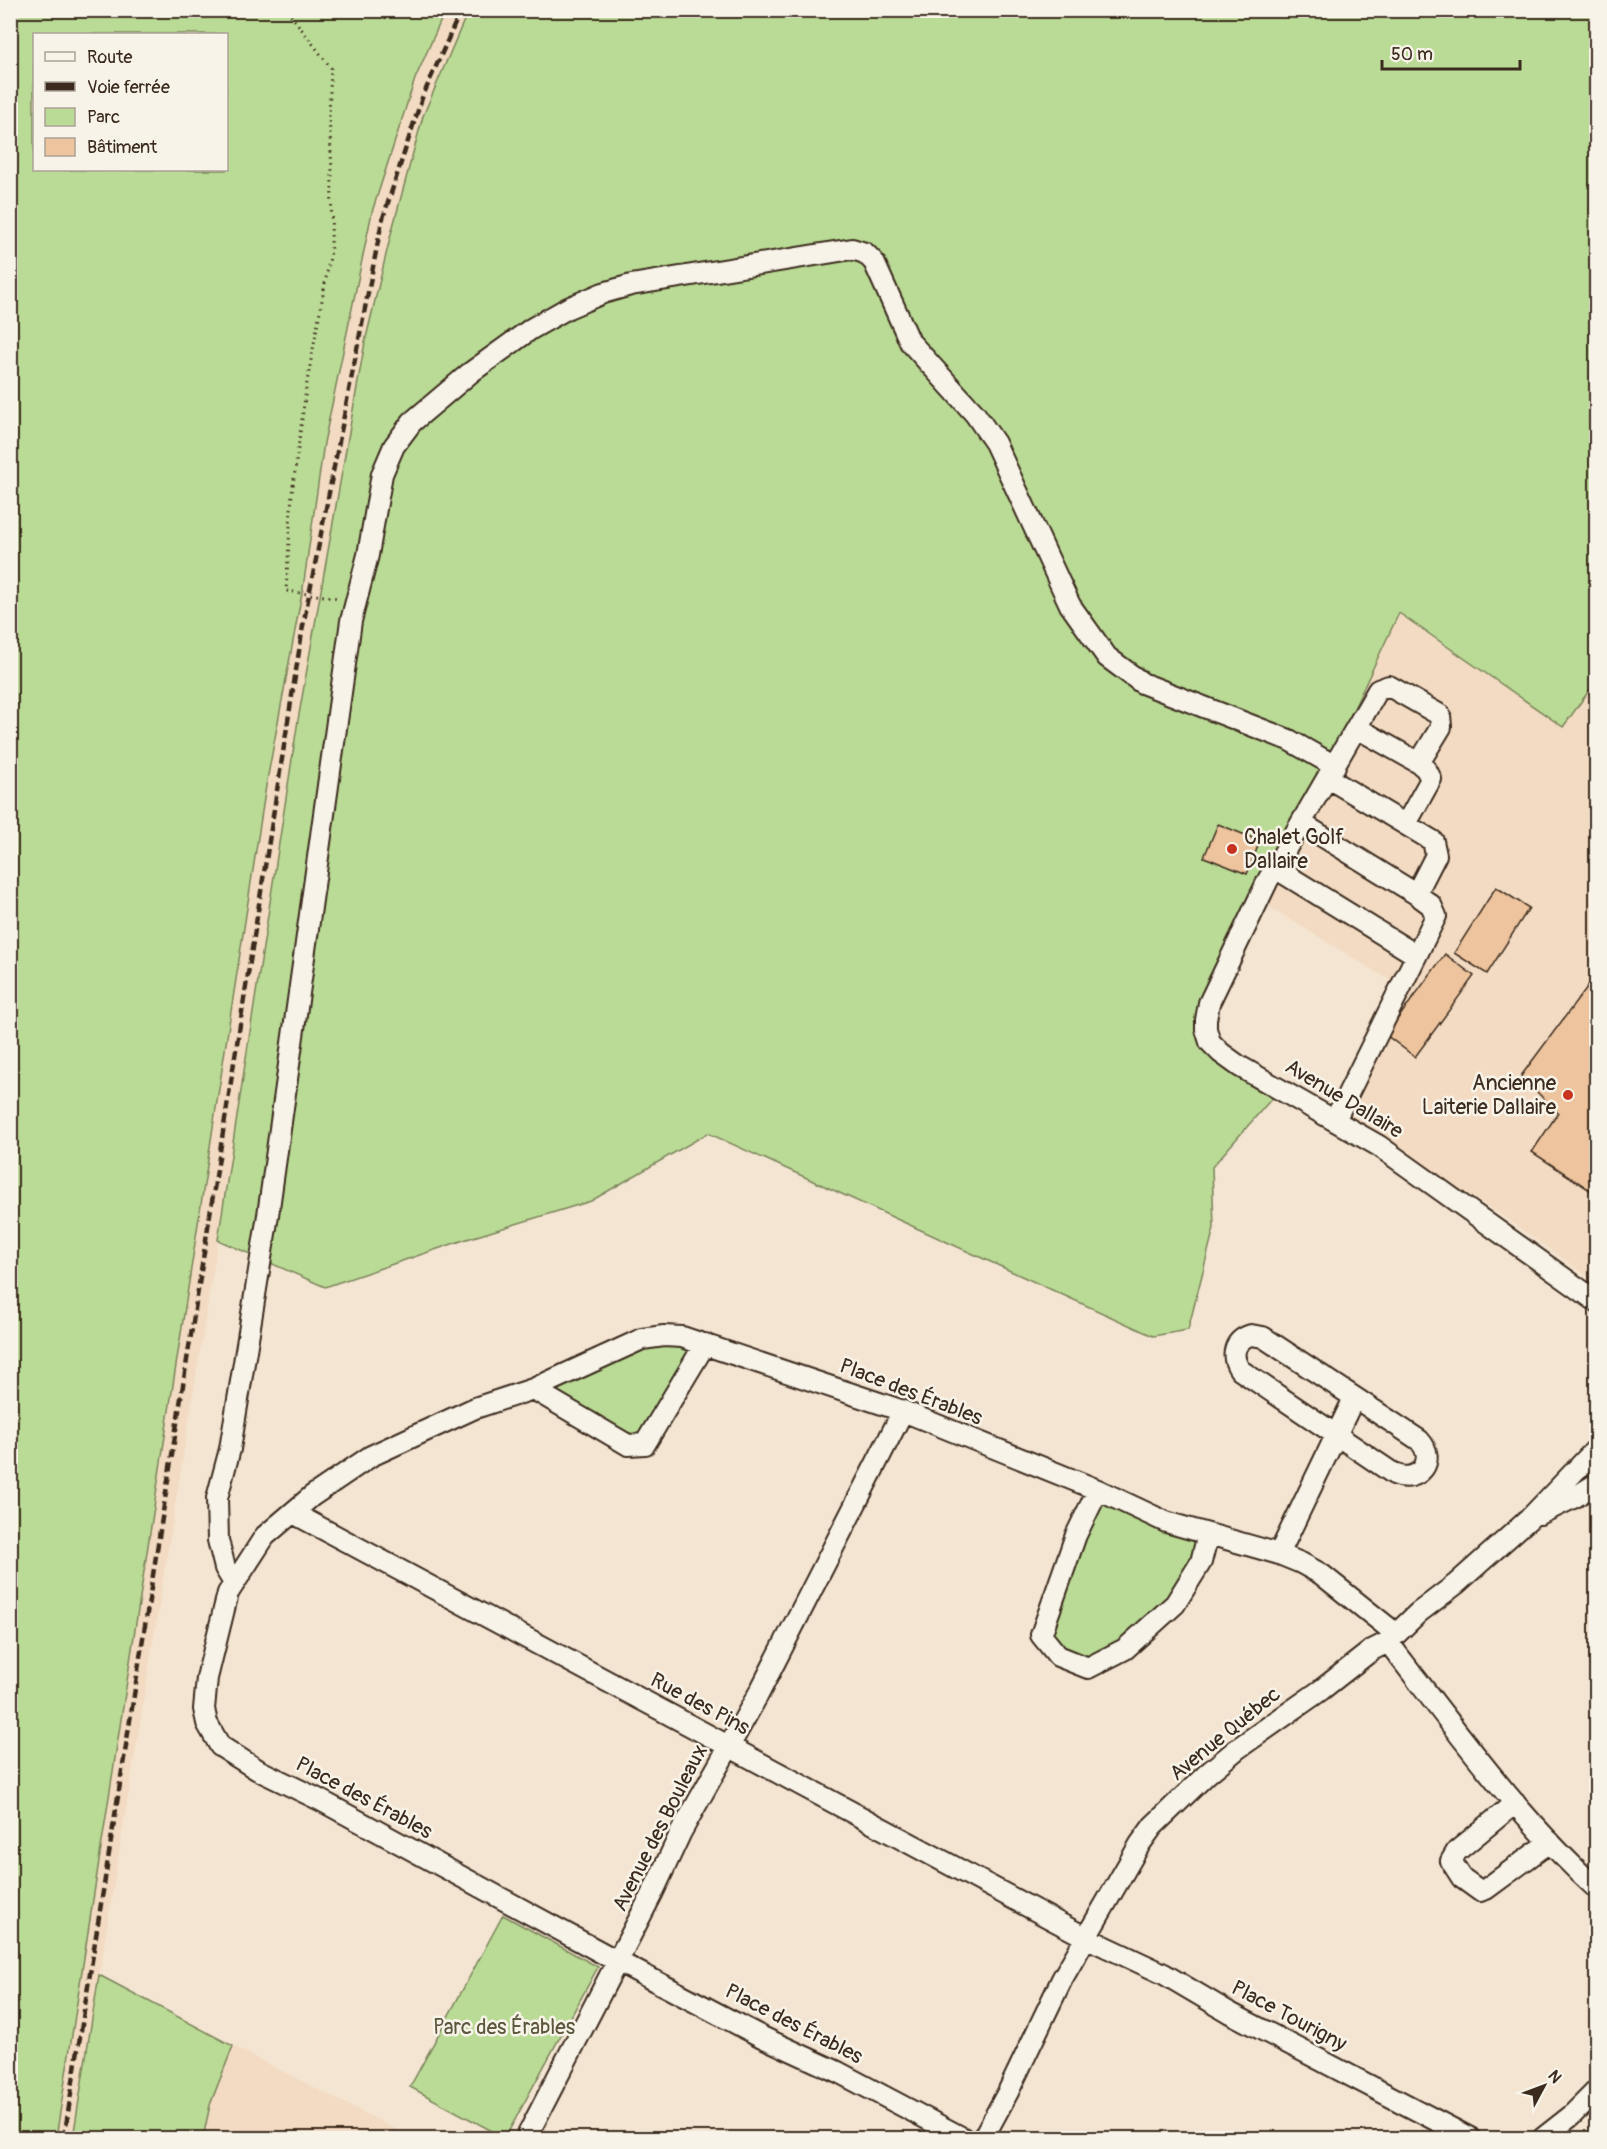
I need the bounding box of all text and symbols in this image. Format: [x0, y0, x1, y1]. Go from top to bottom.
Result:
legend [33, 33, 228, 171]
scale bar [1382, 33, 1520, 71]
text: 50 m [1391, 43, 1433, 66]
text: Route [87, 46, 132, 69]
text: Voie ferrée [87, 76, 170, 99]
text: Parc [87, 106, 120, 129]
text: Bâtiment [87, 136, 158, 159]
place label: Chalet Golf Dallaire [1244, 824, 1344, 875]
marker: Chalet Golf Dallaire [1225, 842, 1239, 856]
street label: Avenue Dallaire [1280, 1053, 1408, 1145]
place label: Ancienne Laiterie Dallaire [1422, 1070, 1557, 1121]
marker: Ancienne Laiterie Dallaire [1561, 1088, 1575, 1102]
street label: Place des Érables [836, 1352, 987, 1432]
street label: Rue des Pins [646, 1667, 755, 1742]
street label: Avenue Québec [1164, 1681, 1286, 1787]
street label: Avenue des Bouleaux [606, 1740, 714, 1916]
street label: Place des Érables [291, 1751, 437, 1846]
street label: Place Tourigny [1227, 1974, 1351, 2058]
street label: Place des Érables [721, 1978, 868, 2071]
park label: Parc des Érables [433, 2014, 576, 2041]
north arrow [1514, 2056, 1574, 2116]
text: N [1543, 2066, 1566, 2088]

